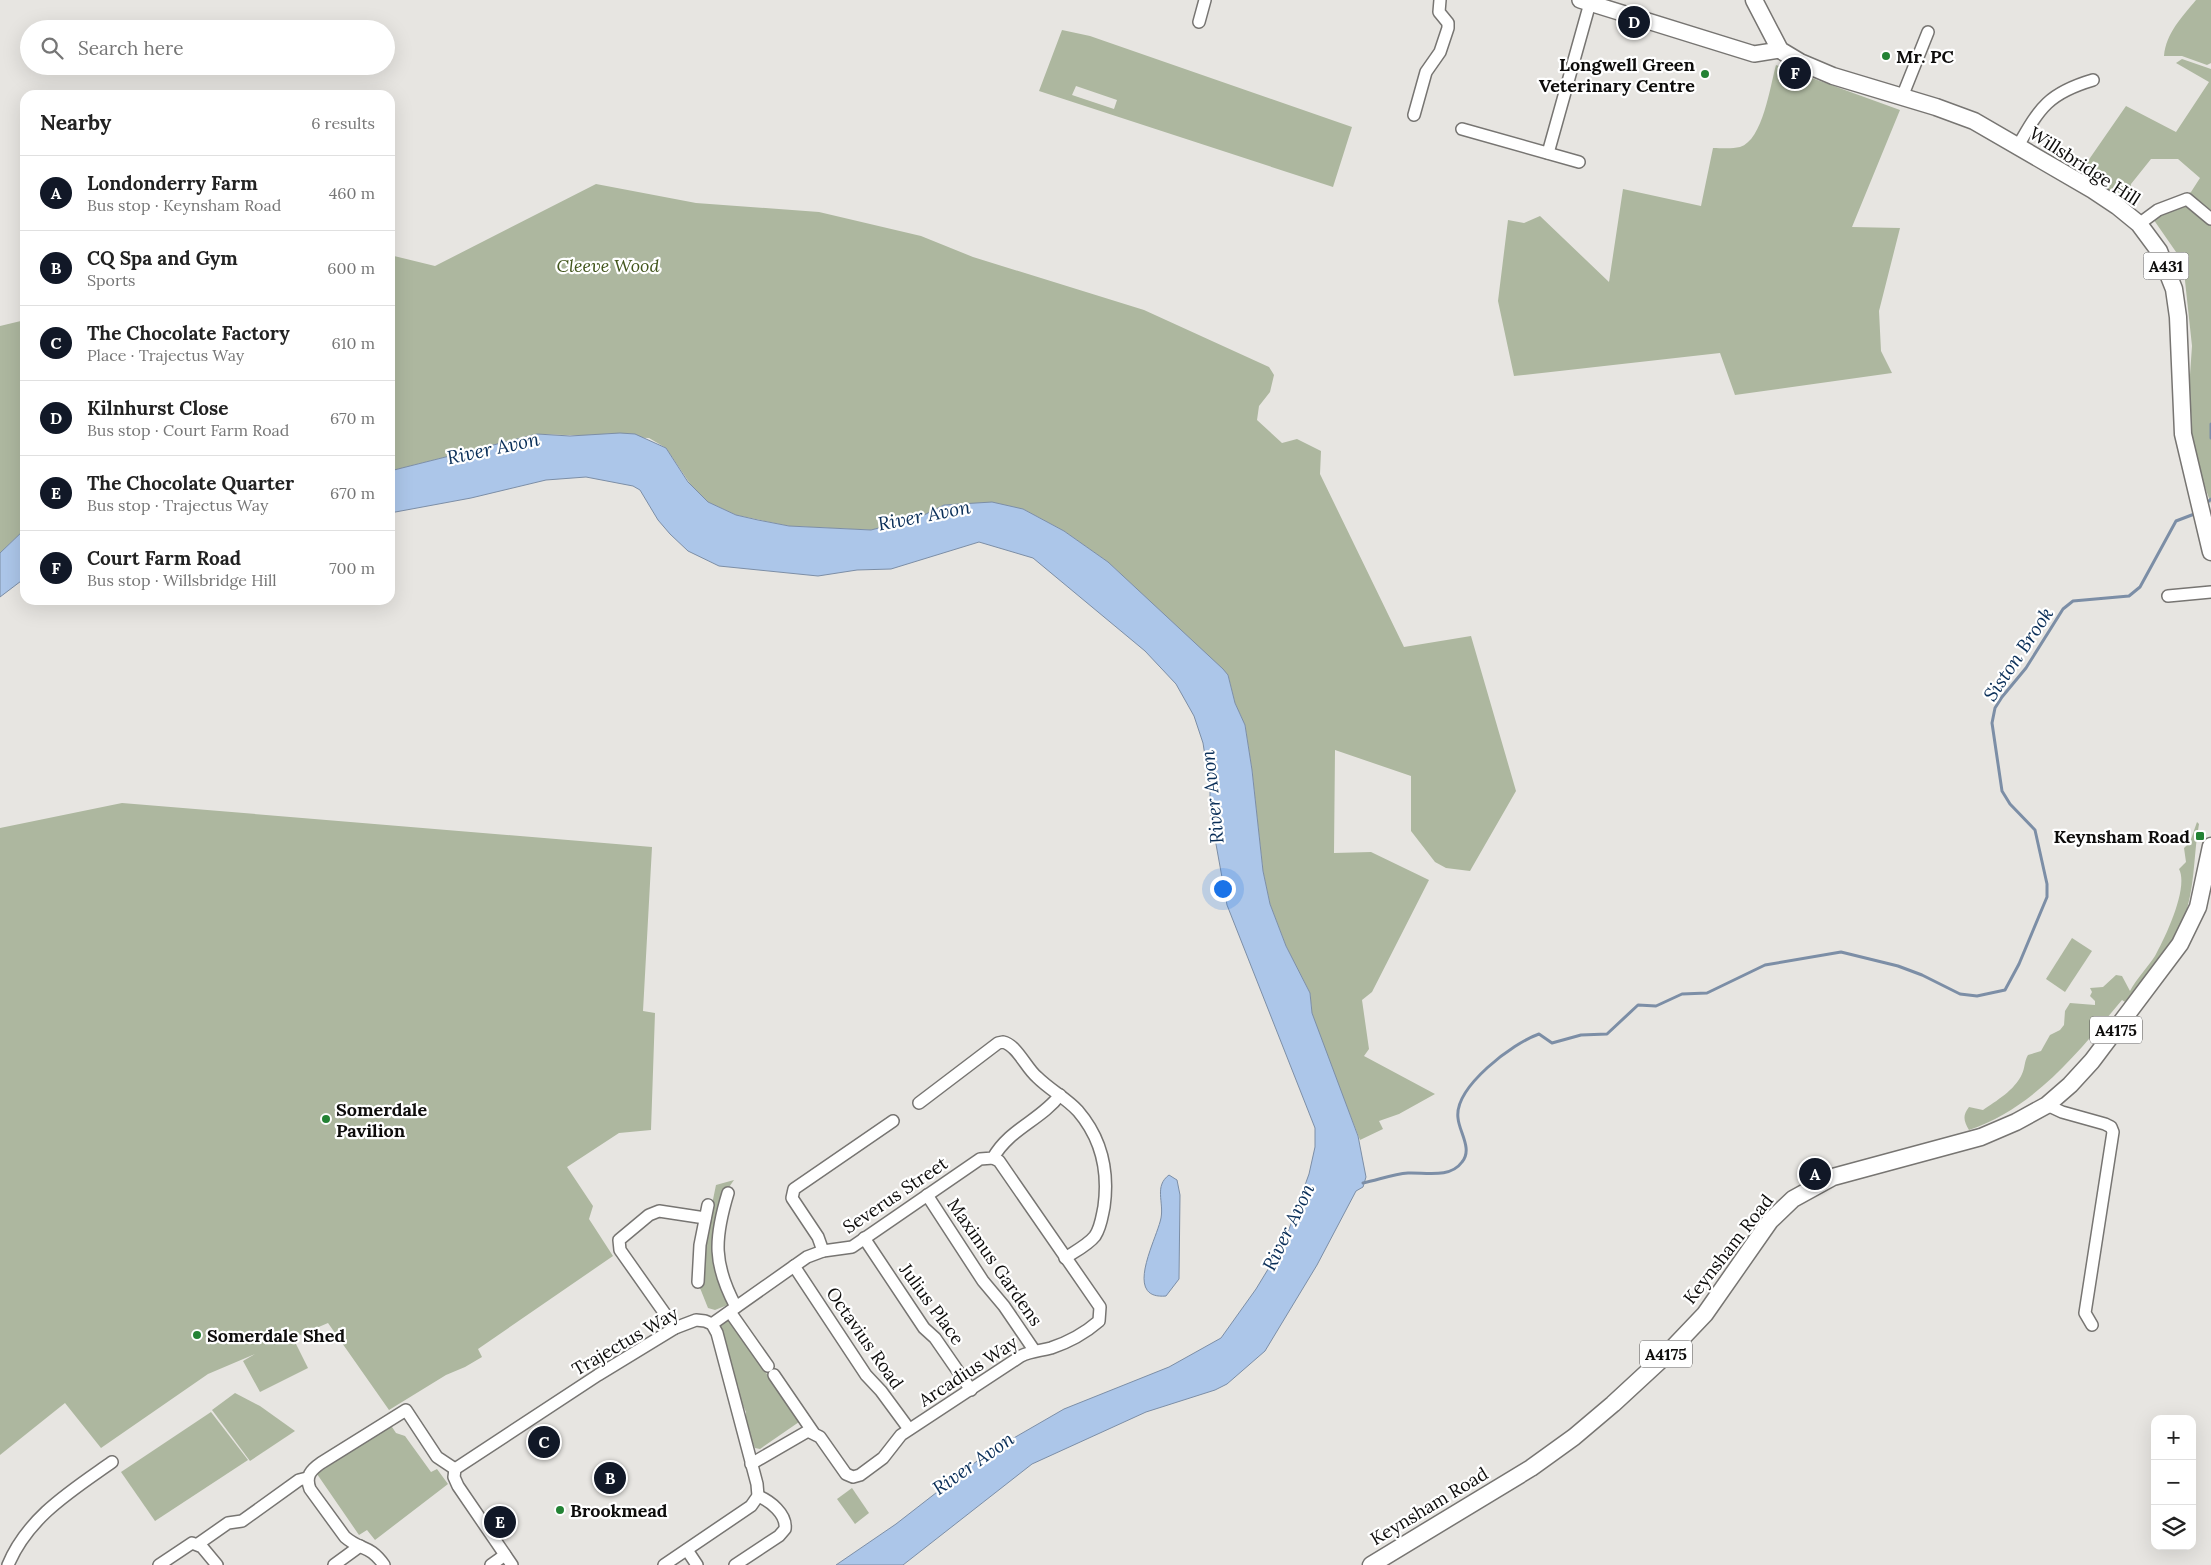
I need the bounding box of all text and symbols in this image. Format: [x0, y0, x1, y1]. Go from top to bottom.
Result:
pin: D [1618, 3, 1650, 41]
search box [20, 20, 395, 75]
icon: search [38, 34, 66, 62]
text: Search here [78, 36, 184, 60]
place label: Mr. PC [1896, 45, 1955, 68]
marker: Mr. PC [1880, 50, 1892, 62]
place label: Longwell Green Veterinary Centre [1539, 53, 1696, 97]
pin: F [1779, 54, 1811, 92]
marker: Longwell Green Veterinary Centre [1699, 68, 1711, 80]
text: Nearby [40, 109, 111, 136]
text: 6 results [311, 113, 375, 133]
street label: Willsbridge Hill [2025, 121, 2145, 211]
text: Londonderry Farm [87, 171, 258, 195]
text: A [51, 183, 61, 203]
text: 460 m [329, 183, 375, 203]
text: Bus stop · Keynsham Road [87, 195, 281, 215]
text: CQ Spa and Gym [87, 246, 238, 270]
road number: A431 [2144, 252, 2188, 280]
park label: Cleeve Wood [557, 254, 659, 277]
text: B [51, 258, 61, 278]
text: 600 m [327, 258, 375, 278]
text: Sports [87, 270, 136, 290]
text: The Chocolate Factory [87, 321, 290, 345]
text: C [50, 333, 62, 353]
text: 610 m [331, 333, 375, 353]
text: Place · Trajectus Way [87, 345, 244, 365]
text: Kilnhurst Close [87, 396, 229, 420]
text: D [50, 408, 62, 428]
text: 670 m [330, 408, 375, 428]
text: Bus stop · Court Farm Road [87, 420, 289, 440]
water label: River Avon [445, 426, 542, 470]
text: The Chocolate Quarter [87, 471, 294, 495]
text: E [51, 483, 61, 503]
text: 670 m [330, 483, 375, 503]
water label: River Avon [876, 494, 973, 536]
text: Bus stop · Trajectus Way [87, 495, 268, 515]
text: Court Farm Road [87, 546, 241, 570]
text: F [51, 558, 61, 578]
text: 700 m [329, 558, 375, 578]
text: Bus stop · Willsbridge Hill [87, 570, 277, 590]
water label: Siston Brook [1978, 602, 2058, 706]
water label: River Avon [1195, 749, 1229, 845]
place label: Keynsham Road [2054, 825, 2190, 848]
marker: Keynsham Road [2194, 830, 2206, 842]
your location [1210, 876, 1236, 902]
road number: A4175 [2090, 1016, 2142, 1044]
place label: Somerdale Pavilion [336, 1098, 427, 1142]
marker: Somerdale Pavilion [320, 1113, 332, 1125]
street label: Severus Street [838, 1152, 952, 1238]
pin: A [1799, 1155, 1831, 1193]
water label: River Avon [1257, 1179, 1320, 1275]
street label: Keynsham Road [1678, 1189, 1778, 1309]
street label: Maximus Gardens [942, 1194, 1048, 1330]
street label: Julius Place [894, 1258, 969, 1350]
street label: Octavius Road [821, 1282, 909, 1394]
street label: Trajectus Way [568, 1301, 683, 1381]
place label: Somerdale Shed [207, 1324, 345, 1347]
marker: Somerdale Shed [191, 1329, 203, 1341]
street label: Arcadius Way [913, 1330, 1022, 1412]
road number: A4175 [1640, 1340, 1692, 1368]
map controls [2151, 1415, 2196, 1550]
button: + [2151, 1415, 2196, 1460]
pin: C [528, 1423, 560, 1461]
water label: River Avon [928, 1426, 1019, 1500]
pin: B [594, 1459, 626, 1497]
button: − [2151, 1460, 2196, 1505]
street label: Keynsham Road [1366, 1462, 1492, 1550]
place label: Brookmead [570, 1499, 668, 1522]
pin: E [484, 1503, 516, 1541]
marker: Brookmead [554, 1504, 566, 1516]
button: layers [2151, 1505, 2196, 1550]

